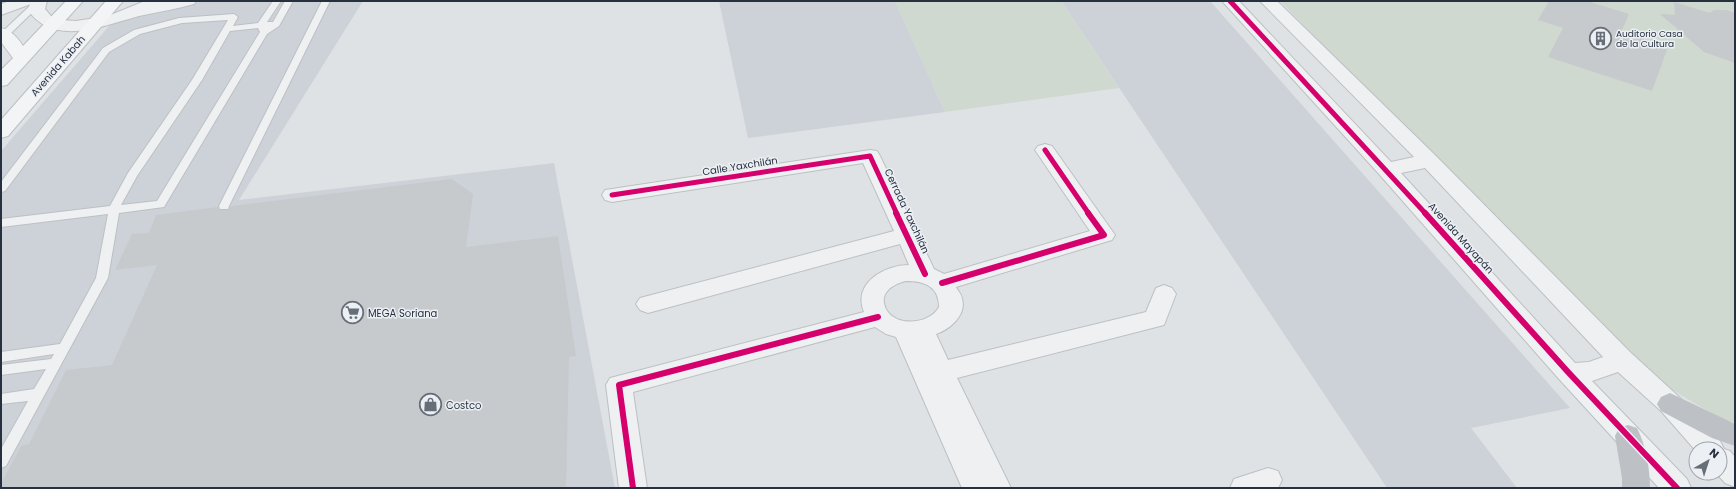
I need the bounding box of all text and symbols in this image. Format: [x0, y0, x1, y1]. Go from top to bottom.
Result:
building icon: Auditorio Casa de la Cultura [1588, 26, 1614, 52]
place label: Auditorio Casa de la Cultura [1616, 28, 1683, 50]
street label: Avenida Kabah [27, 32, 89, 100]
street label: Calle Yaxchilán [701, 153, 779, 179]
street label: Cerrada Yaxchilán [881, 166, 933, 256]
street label: Avenida Mayapán [1425, 199, 1497, 277]
supermarket icon: MEGA Soriana [340, 300, 366, 326]
place label: MEGA Soriana [368, 306, 437, 321]
shop icon: Costco [418, 392, 444, 418]
place label: Costco [446, 398, 481, 413]
north arrow [1688, 441, 1728, 481]
text: N [1706, 444, 1723, 462]

